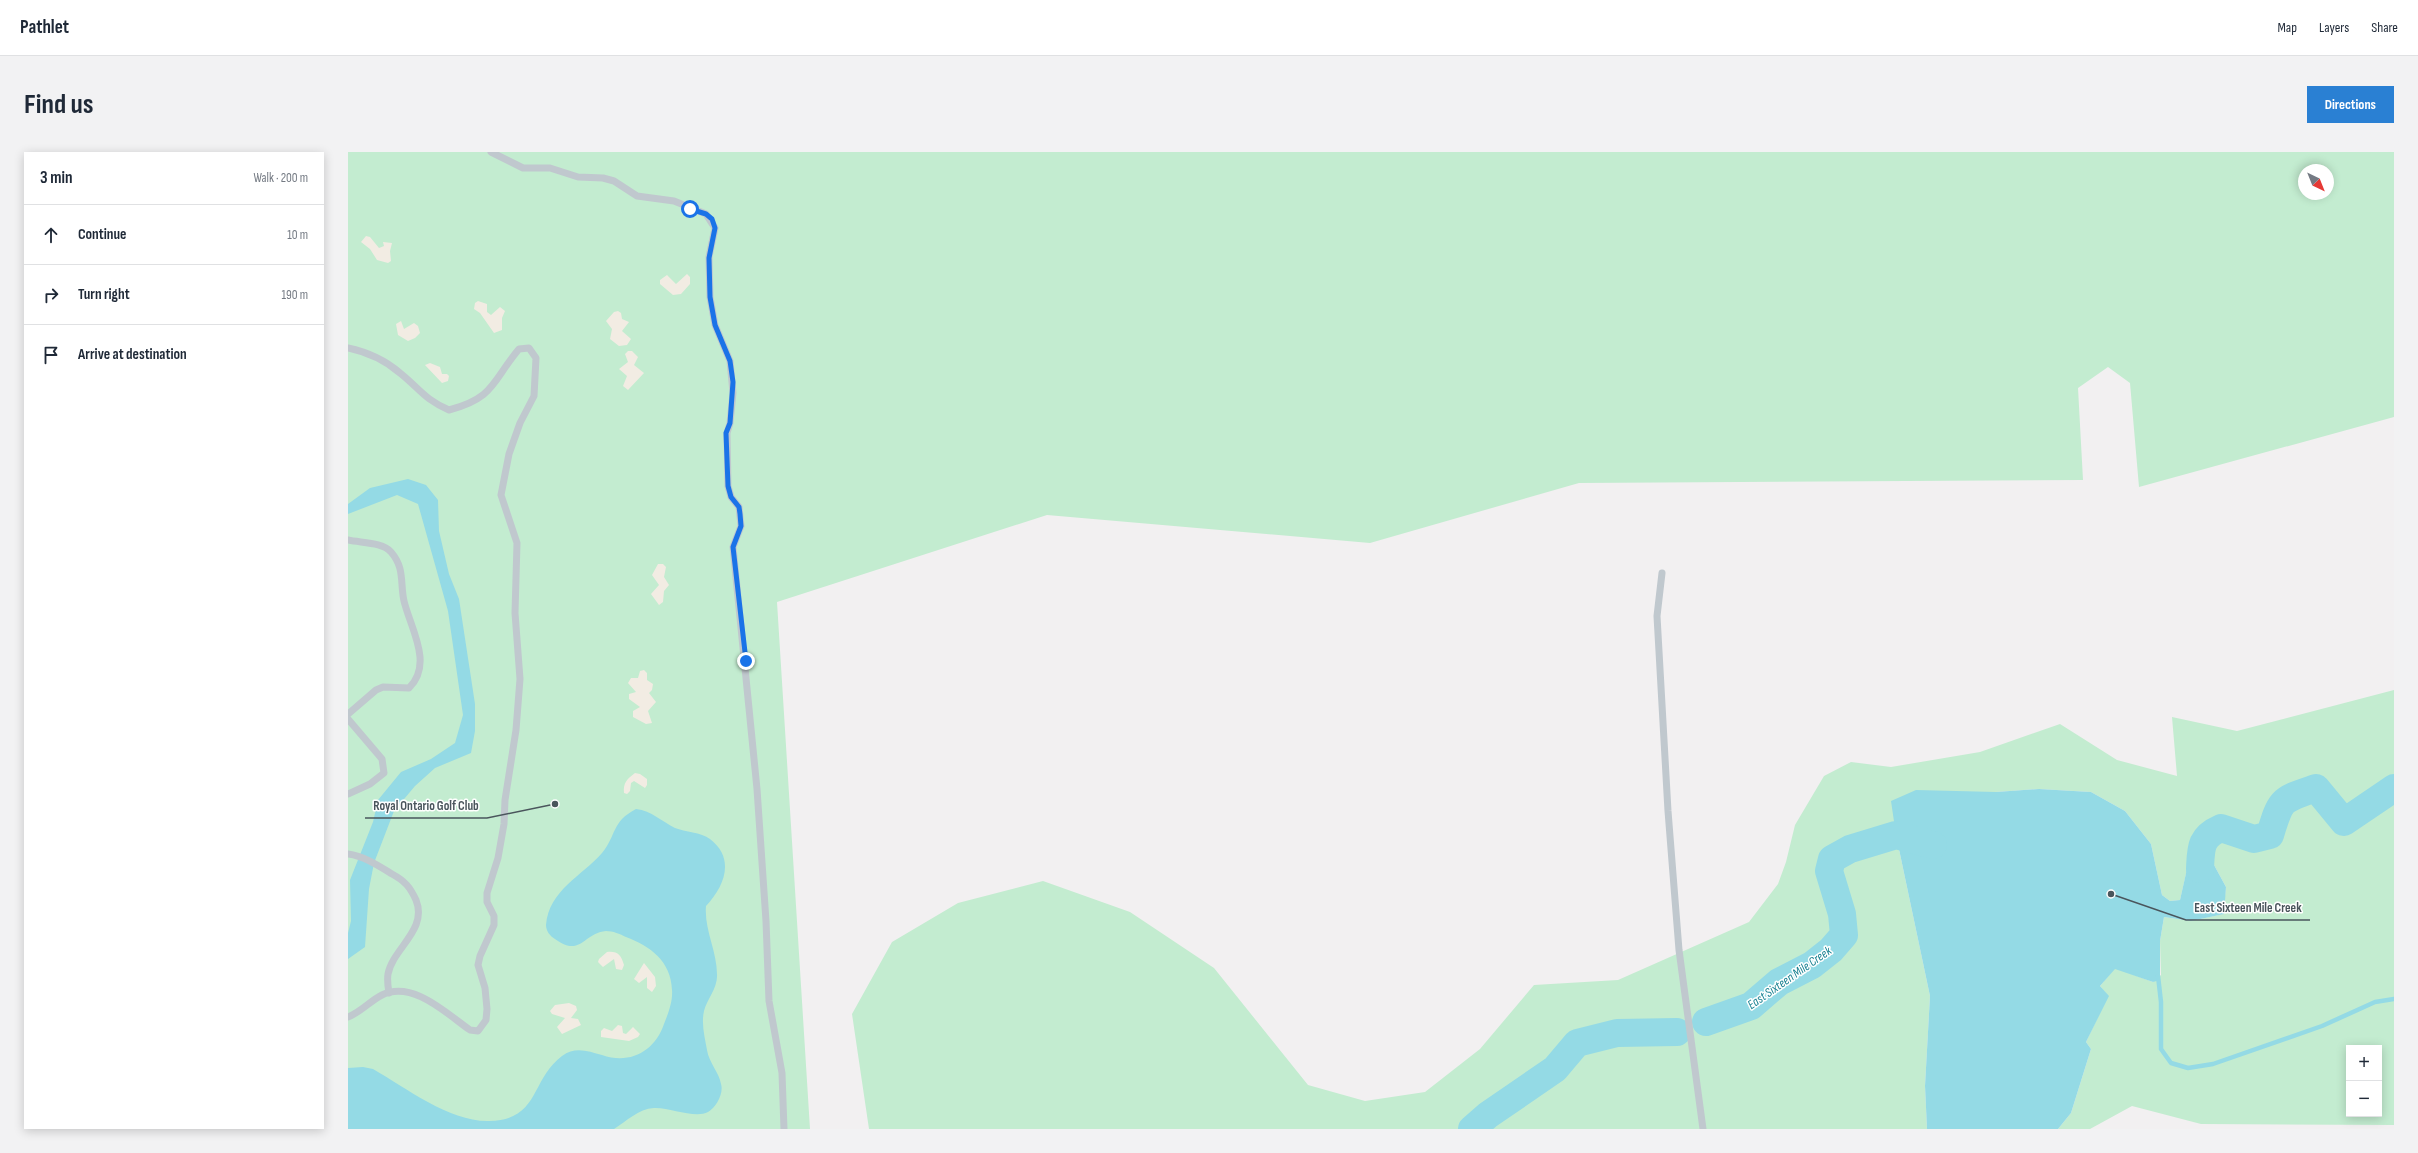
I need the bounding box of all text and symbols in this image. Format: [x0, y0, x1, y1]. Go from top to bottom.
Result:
text: Pathlet [20, 16, 69, 39]
text: Map [2277, 19, 2297, 36]
text: Layers [2319, 19, 2349, 36]
text: Share [2371, 19, 2398, 36]
button: Directions [2307, 86, 2394, 123]
text: Find us [24, 88, 93, 121]
north arrow [2298, 164, 2334, 200]
text: 3 min [40, 168, 73, 188]
text: Walk · 200 m [253, 170, 308, 186]
route start [681, 200, 699, 218]
icon: ahead [40, 224, 62, 246]
text: Continue [78, 225, 127, 244]
text: 10 m [287, 227, 308, 243]
icon: right [40, 284, 62, 306]
text: Turn right [78, 285, 130, 304]
text: 190 m [281, 287, 308, 303]
icon: arrive [40, 344, 62, 366]
text: Arrive at destination [78, 345, 187, 364]
route end [737, 652, 755, 670]
callout: Royal Ontario Golf Club [365, 793, 487, 818]
text: Royal Ontario Golf Club [373, 798, 479, 814]
callout: East Sixteen Mile Creek [2186, 895, 2310, 920]
text: East Sixteen Mile Creek [2194, 900, 2302, 916]
water label: East Sixteen Mile Creek [1744, 942, 1836, 1013]
map controls [2346, 1045, 2382, 1117]
button: + [2346, 1045, 2382, 1081]
button: − [2346, 1081, 2382, 1117]

